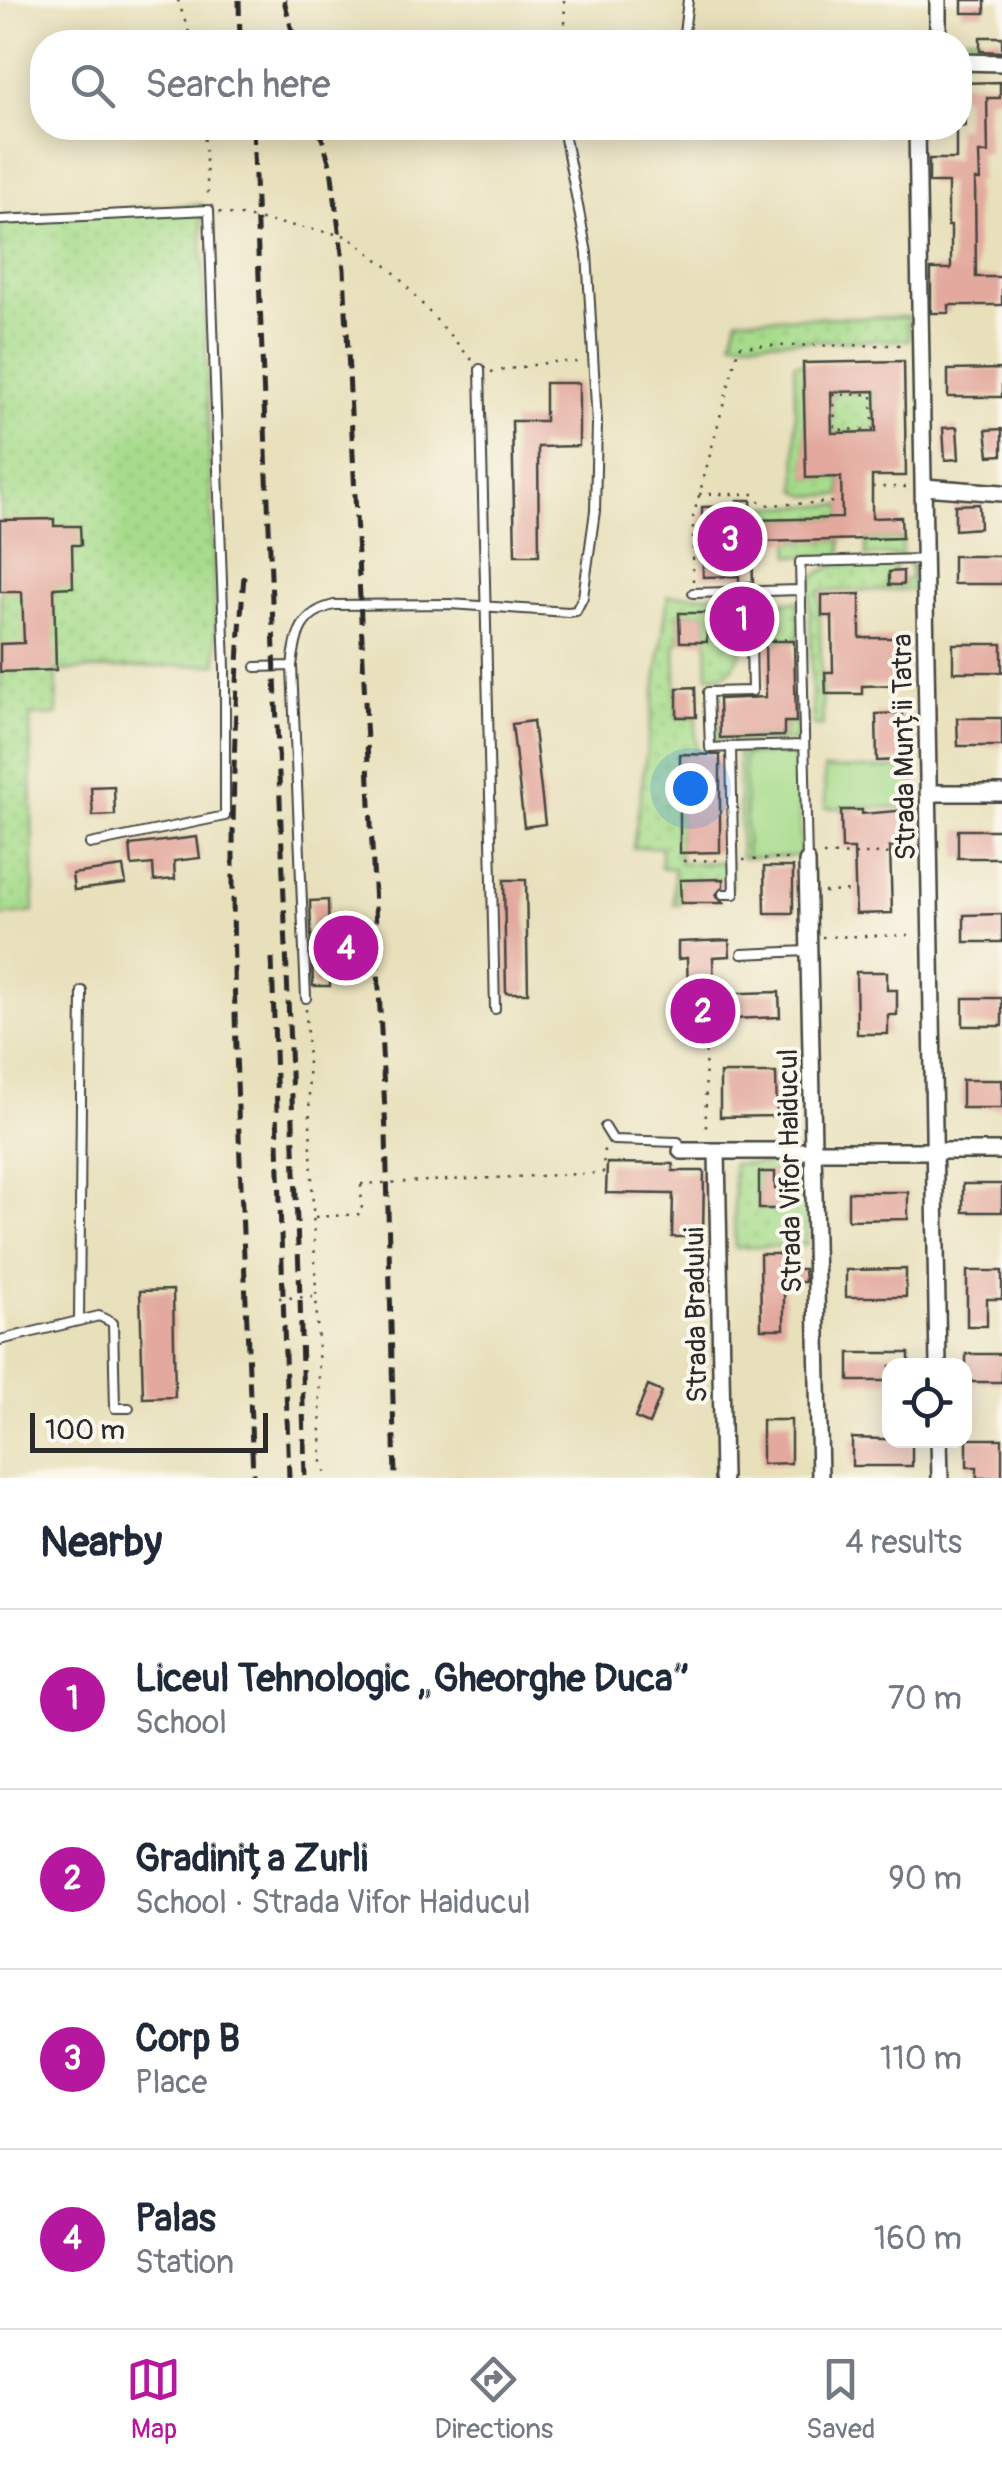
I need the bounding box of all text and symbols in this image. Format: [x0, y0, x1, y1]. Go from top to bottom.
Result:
search box [30, 30, 972, 140]
icon: search [65, 58, 120, 113]
text: Search here [145, 61, 331, 109]
pin: 3 [698, 502, 762, 576]
pin: 1 [710, 582, 774, 656]
street label: Strada Munții Tatra [885, 633, 924, 861]
your location [665, 763, 716, 814]
pin: 4 [314, 910, 378, 986]
pin: 2 [670, 974, 736, 1048]
street label: Strada Vifor Haiducul [771, 1048, 810, 1294]
street label: Strada Bradului [677, 1227, 716, 1403]
map controls [882, 1358, 972, 1448]
button: locate [882, 1358, 972, 1448]
scale bar [30, 1408, 268, 1452]
text: 100 m [45, 1413, 125, 1448]
text: Nearby [40, 1517, 162, 1569]
text: 4 results [845, 1523, 962, 1563]
text: Liceul Tehnologic „Gheorghe Duca” [135, 1655, 689, 1703]
text: 1 [66, 1679, 79, 1719]
text: 70 m [888, 1679, 962, 1719]
text: School [135, 1703, 227, 1743]
text: Gradinița Zurli [135, 1835, 368, 1883]
text: 2 [64, 1859, 81, 1899]
text: 90 m [888, 1859, 962, 1899]
text: School · Strada Vifor Haiducul [135, 1883, 531, 1923]
text: Corp B [135, 2015, 240, 2063]
text: 3 [64, 2039, 81, 2079]
text: 110 m [880, 2039, 962, 2079]
text: Place [135, 2063, 207, 2103]
text: Palas [135, 2195, 216, 2243]
text: 4 [63, 2219, 82, 2259]
text: 160 m [874, 2219, 962, 2259]
text: Station [135, 2243, 234, 2283]
tab: Map [126, 2352, 181, 2447]
tab: Directions [434, 2352, 553, 2447]
tab: Saved [806, 2352, 876, 2447]

